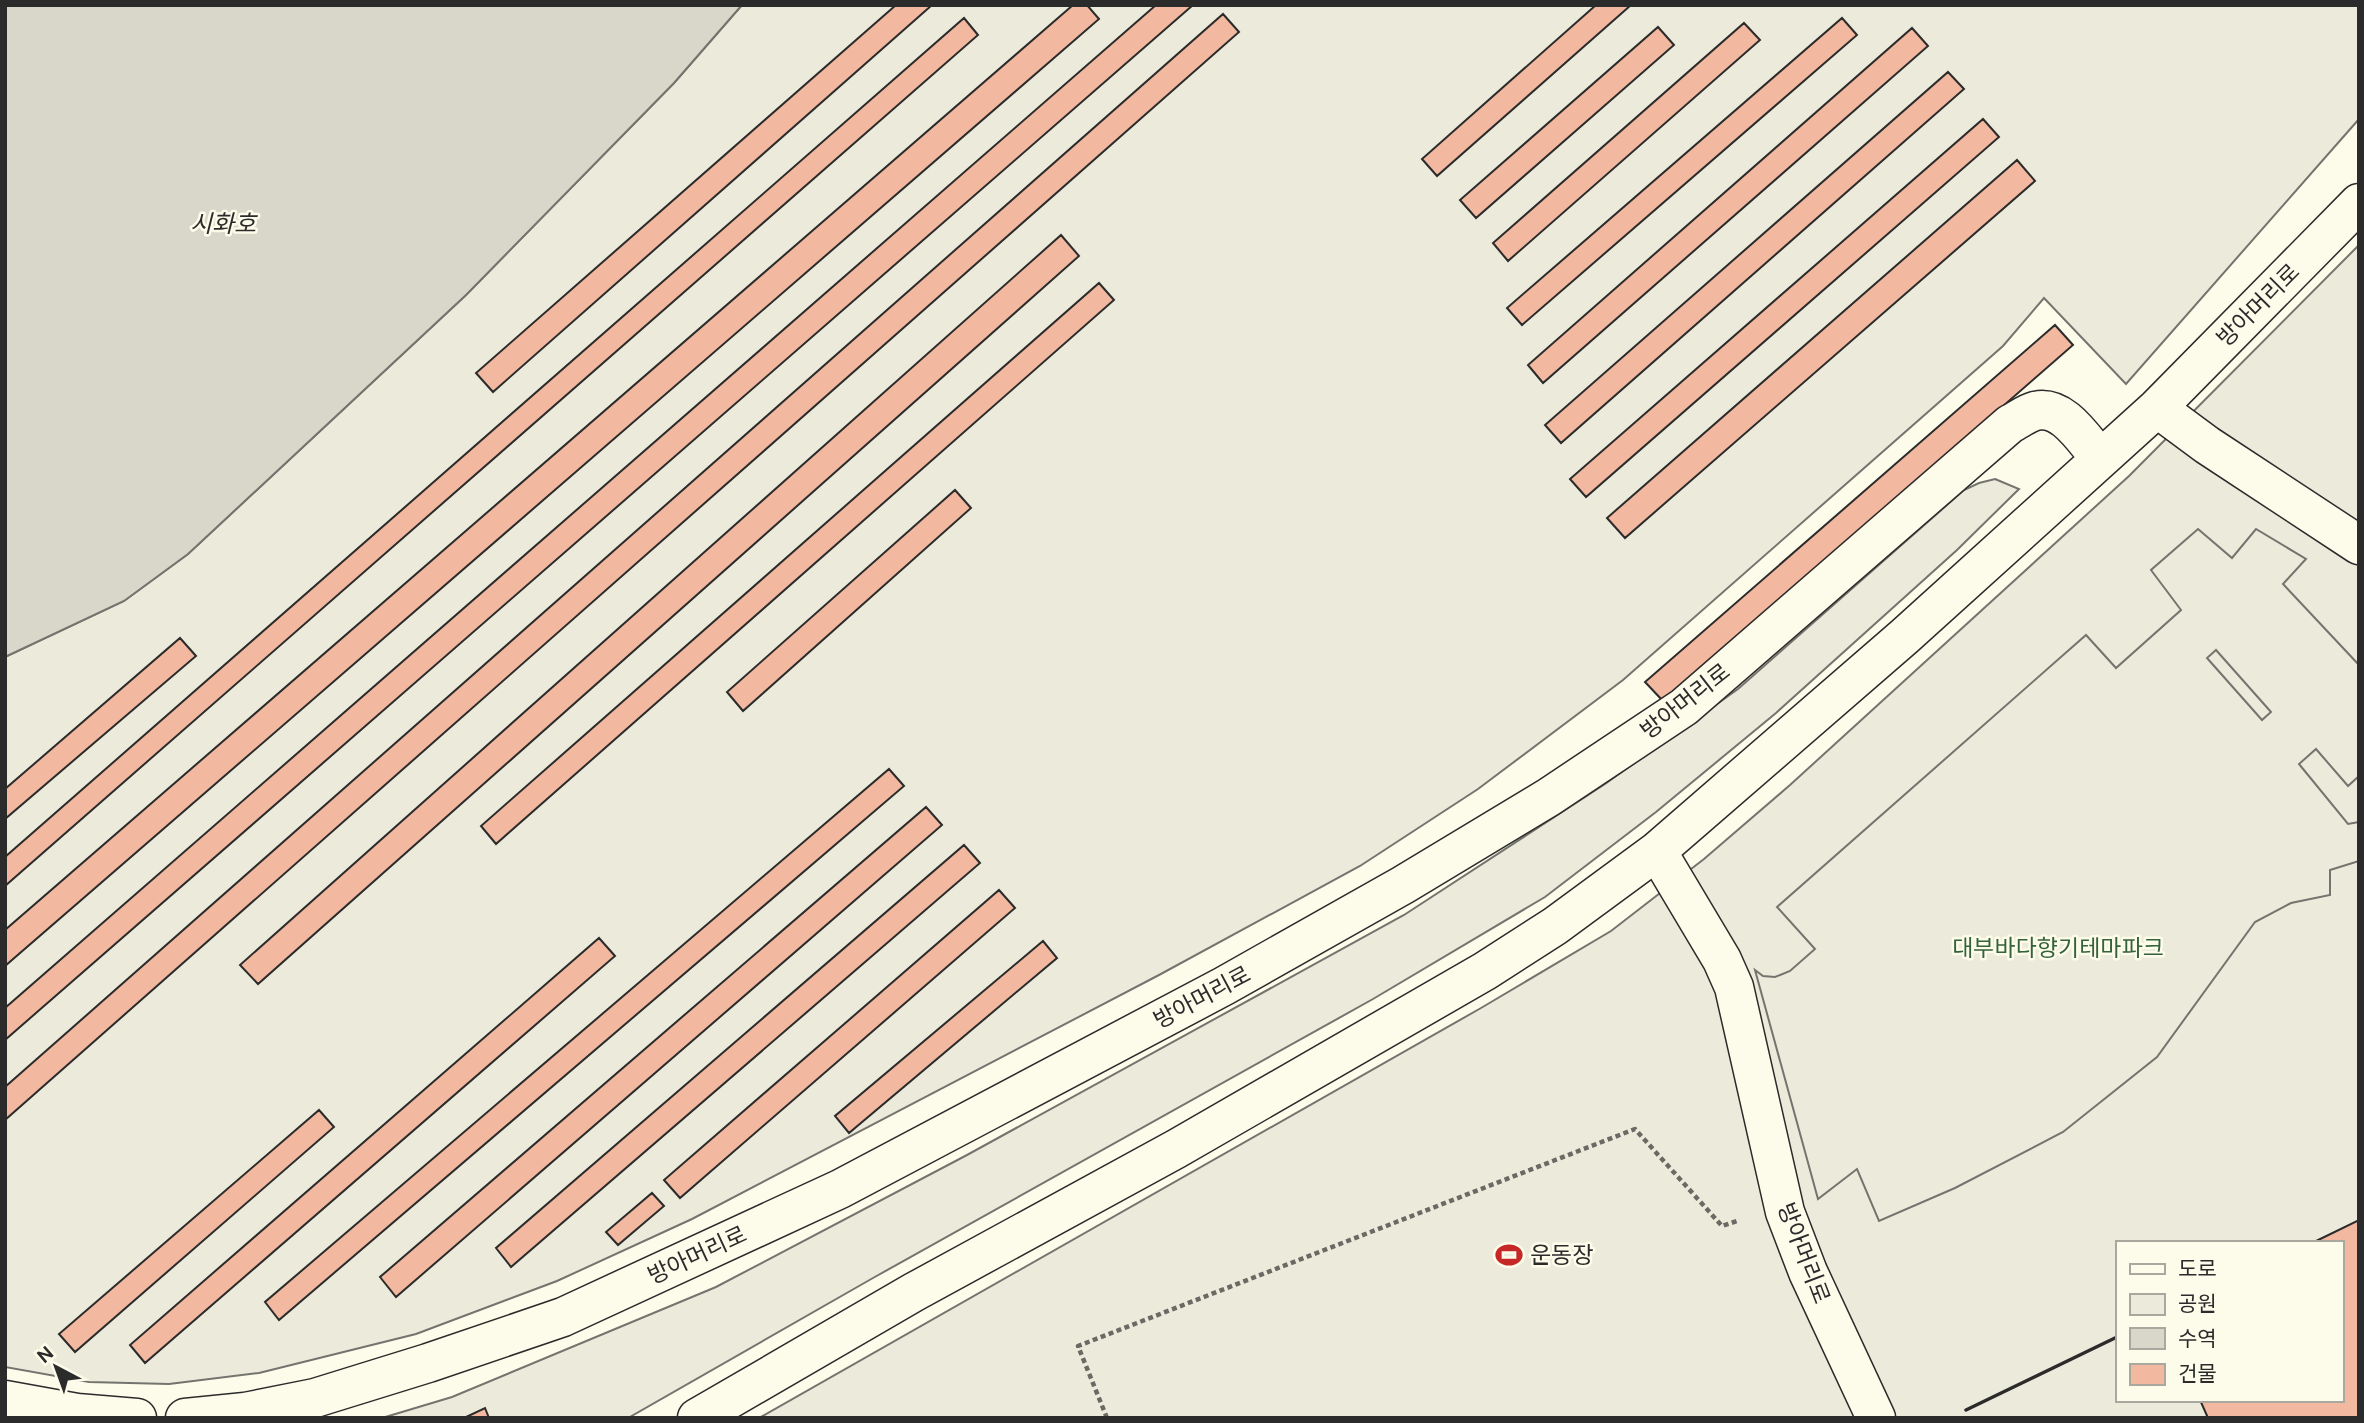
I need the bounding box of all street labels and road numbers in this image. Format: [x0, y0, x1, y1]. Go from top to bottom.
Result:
street label: 방아머리로 [2210, 257, 2306, 353]
street label: 방아머리로 [1634, 657, 1736, 745]
street label: 방아머리로 [1148, 959, 1256, 1035]
street label: 방아머리로 [1771, 1198, 1837, 1308]
street label: 방아머리로 [643, 1219, 751, 1291]

